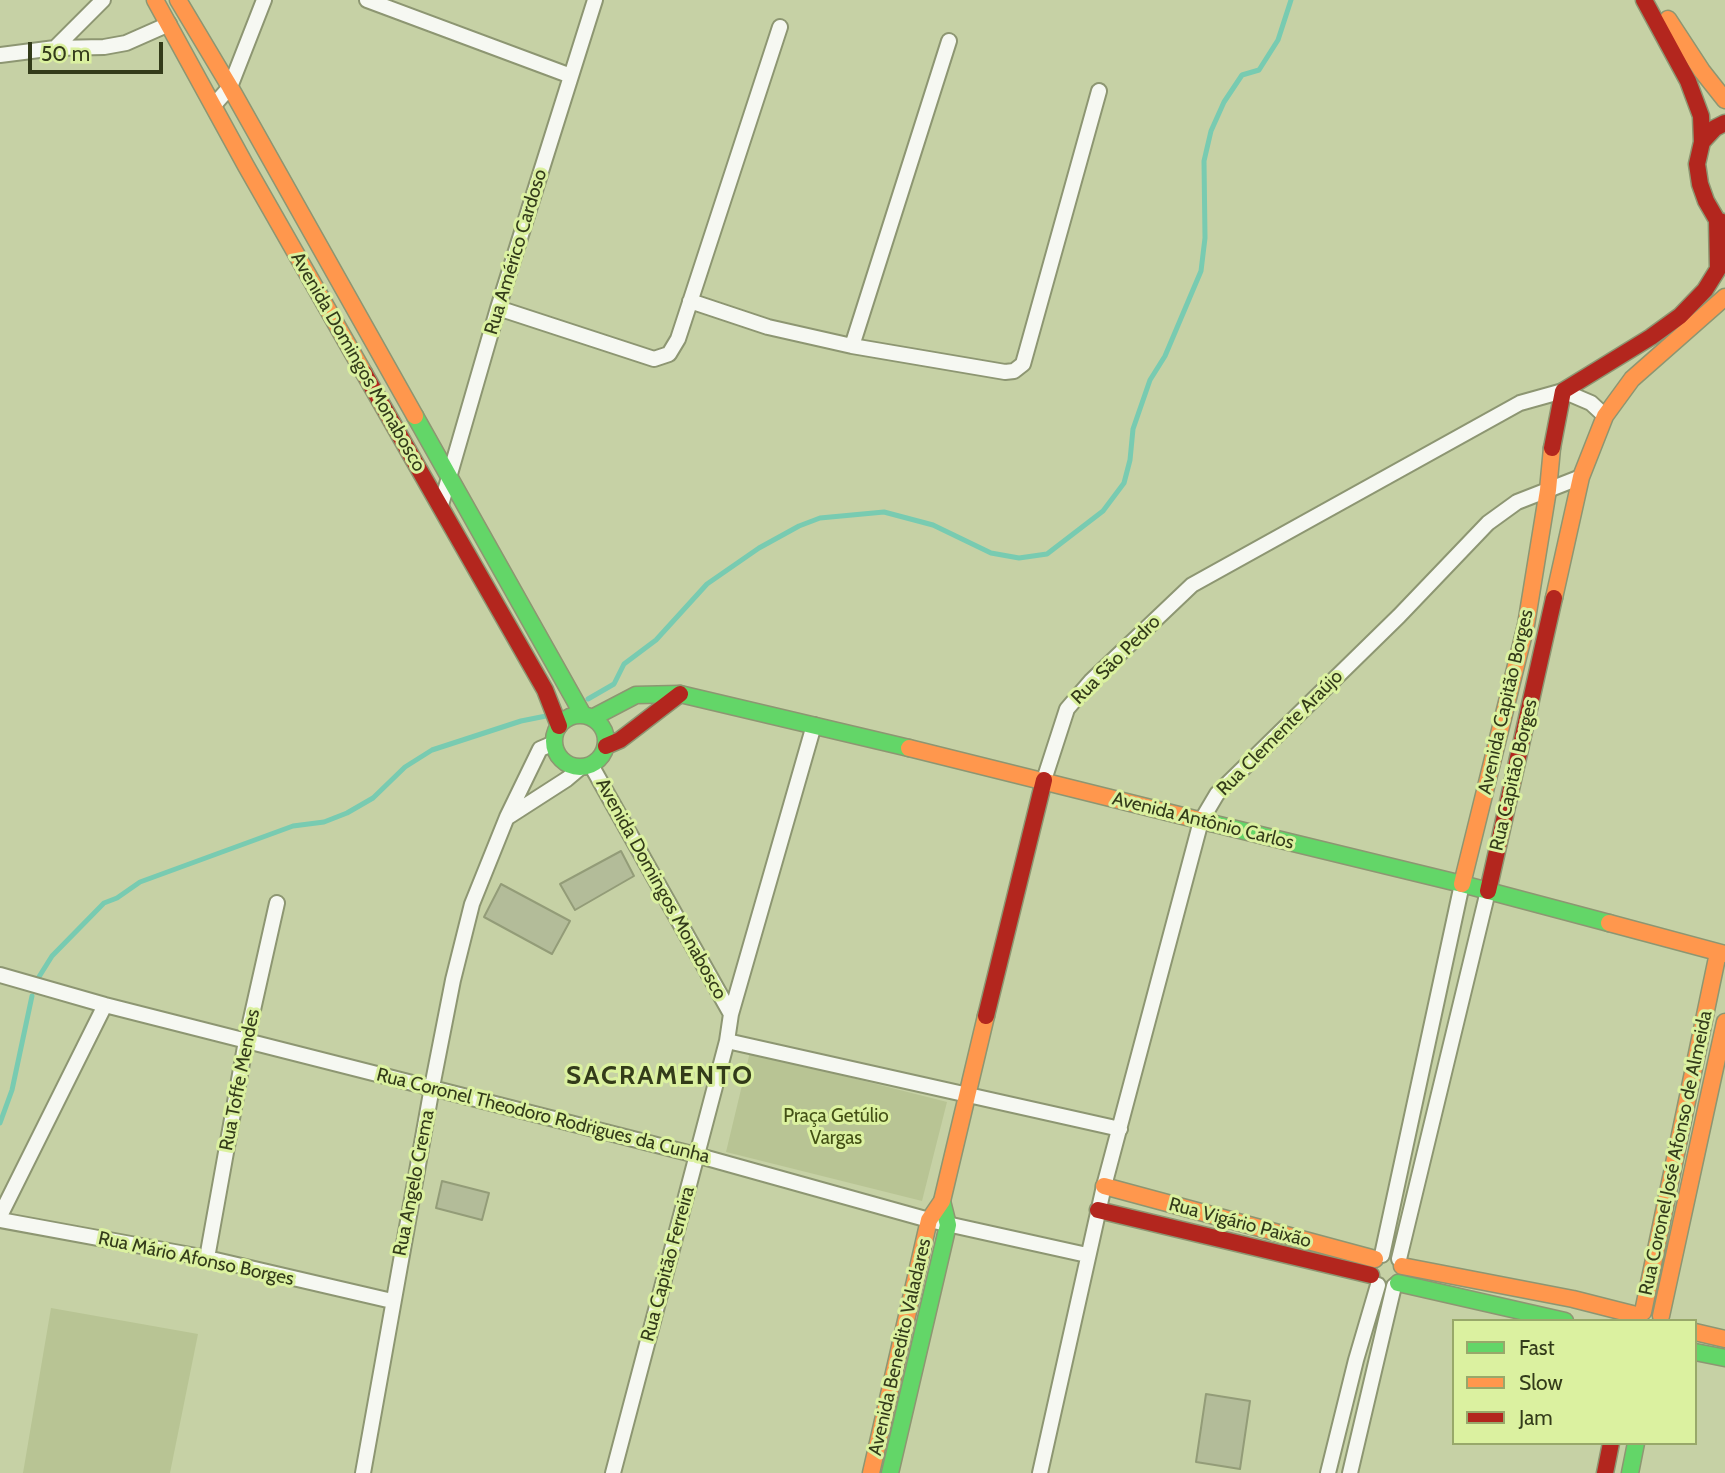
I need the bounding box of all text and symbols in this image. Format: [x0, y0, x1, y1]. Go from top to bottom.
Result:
scale bar [32, 28, 166, 72]
text: 50 m [41, 41, 90, 66]
street label: Rua Américo Cardoso [480, 167, 552, 337]
street label: Avenida Domingos Monabosco [286, 248, 430, 476]
street label: Avenida Capitão Borges [1474, 607, 1538, 797]
street label: Rua São Pedro [1067, 611, 1165, 709]
street label: Rua Clemente Araújo [1212, 665, 1348, 801]
street label: Rua Capitão Borges [1485, 697, 1543, 853]
street label: Avenida Domingos Monabosco [591, 774, 731, 1004]
street label: Avenida Antônio Carlos [1110, 787, 1296, 855]
street label: Rua Toffe Mendes [215, 1007, 265, 1153]
street label: Rua Coronel José Afonso de Almeida [1635, 1009, 1717, 1297]
district label: SACRAMENTO [567, 1060, 753, 1092]
street label: Rua Coronel Theodoro Rodrigues da Cunha [374, 1064, 712, 1168]
park label: Praça Getúlio Vargas [783, 1105, 889, 1149]
street label: Rua Angelo Crema [389, 1108, 439, 1258]
street label: Rua Capitão Ferreira [636, 1184, 700, 1344]
street label: Rua Vigário Paixão [1166, 1193, 1314, 1253]
street label: Rua Mário Afonso Borges [96, 1227, 296, 1291]
street label: Avenida Benedito Valadares [864, 1236, 936, 1458]
legend [1452, 1319, 1697, 1445]
text: Fast [1519, 1335, 1555, 1360]
text: Slow [1519, 1370, 1563, 1395]
text: Jam [1519, 1405, 1553, 1430]

